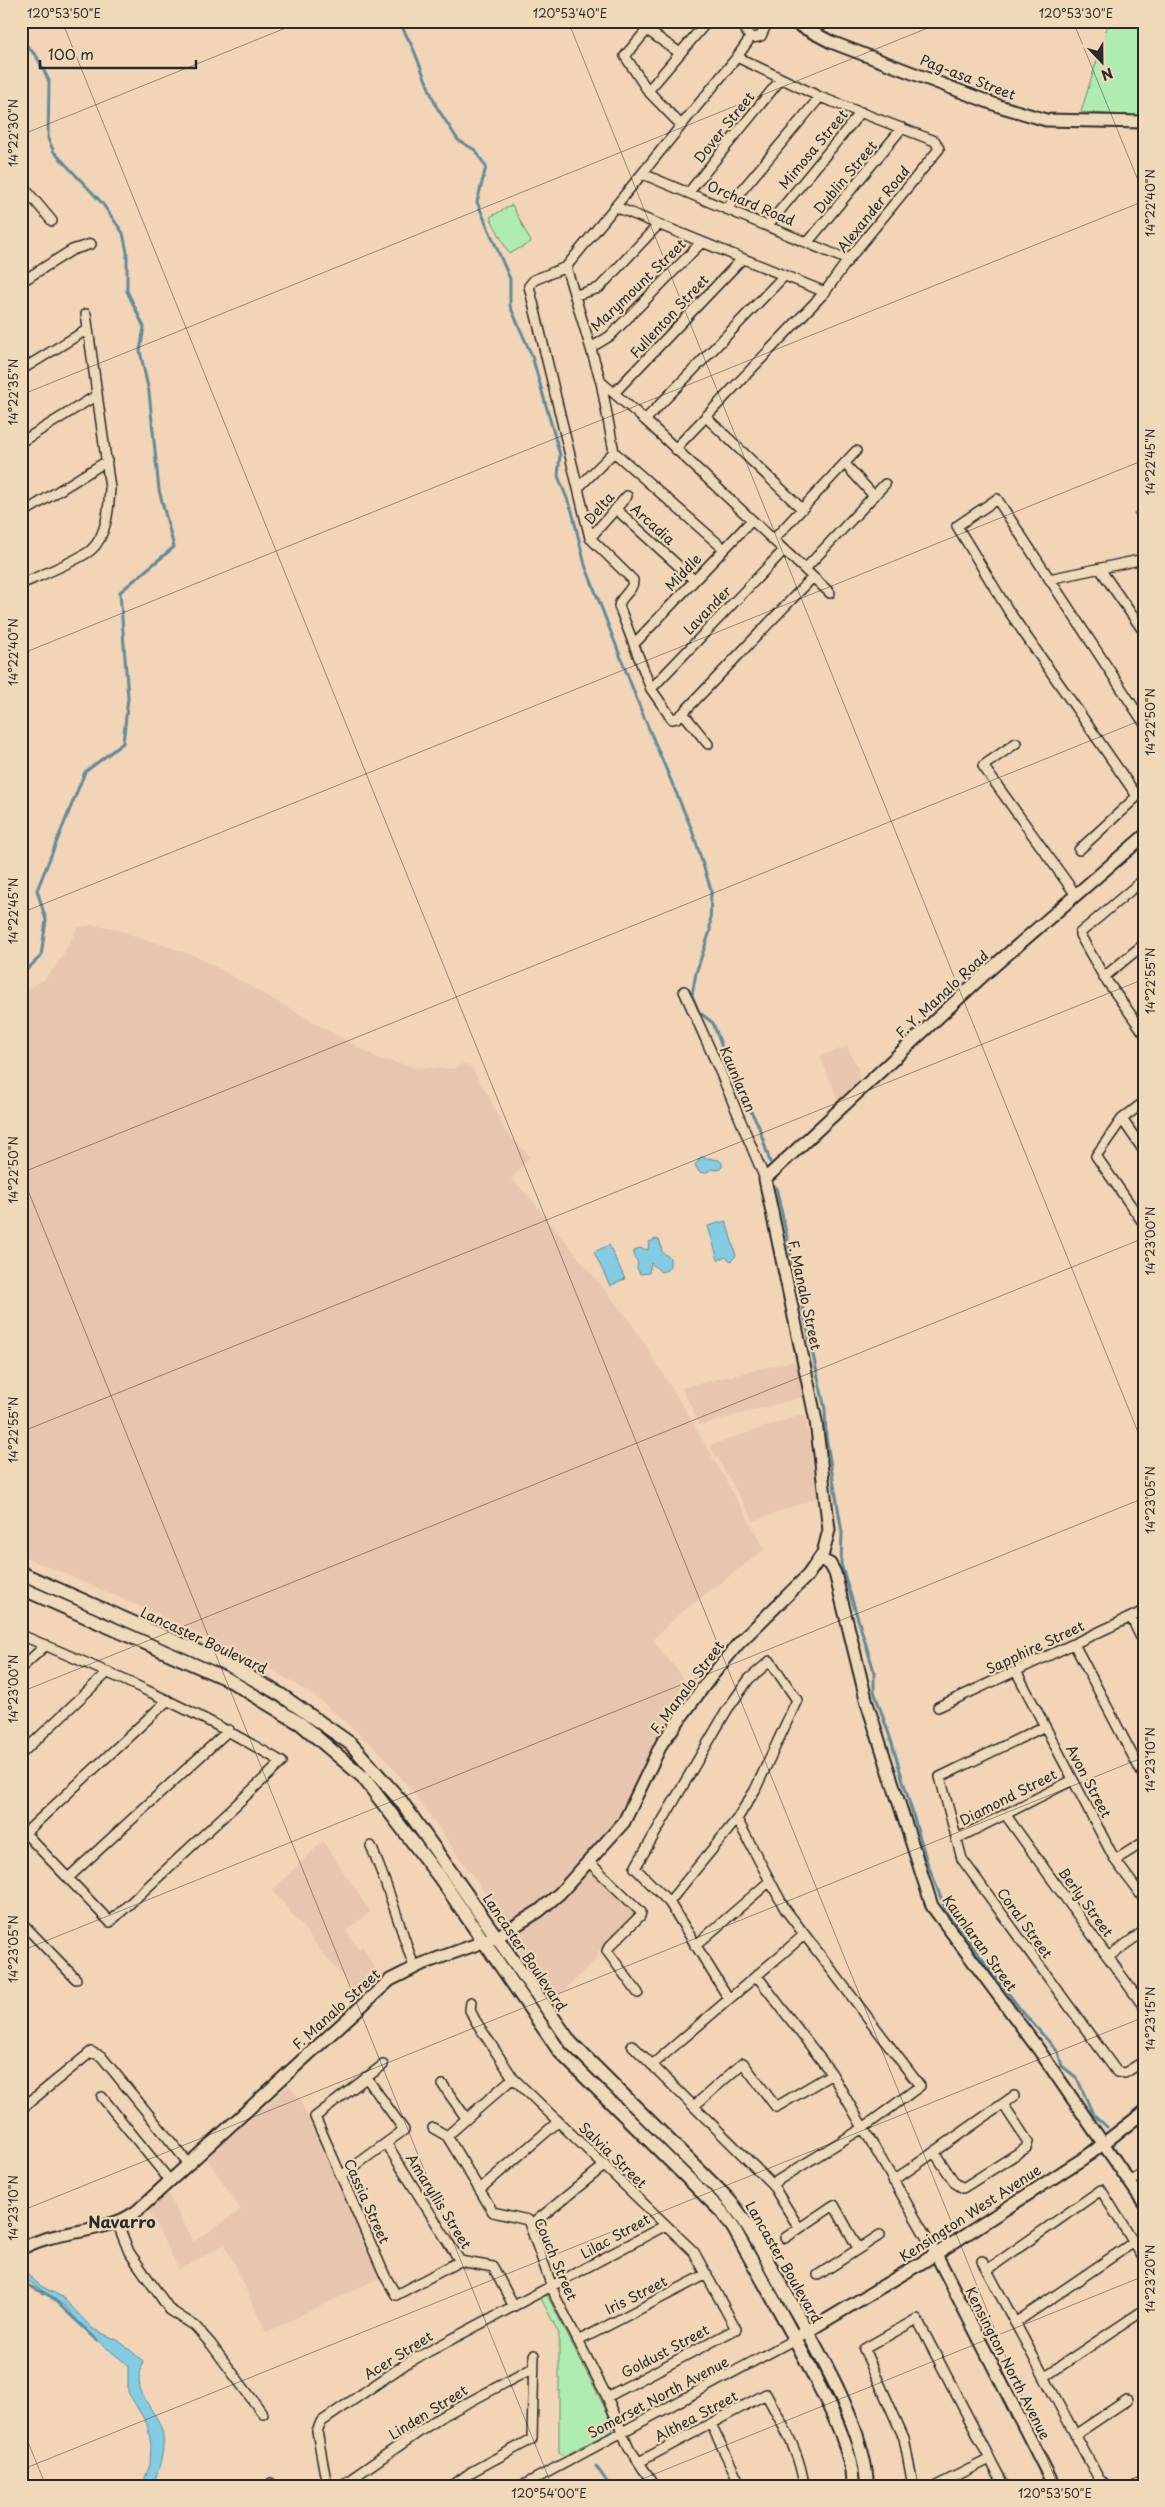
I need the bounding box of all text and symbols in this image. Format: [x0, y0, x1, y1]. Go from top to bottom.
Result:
text: 120°53'50"E [27, 4, 101, 22]
text: 120°53'40"E [533, 4, 607, 22]
text: 120°53'30"E [1039, 4, 1113, 22]
scale bar [40, 38, 196, 70]
north arrow [1078, 38, 1128, 88]
text: 100 m [48, 42, 94, 65]
street label: Pag-asa Street [917, 49, 1019, 105]
text: N [1098, 63, 1116, 86]
street label: Dover Street [689, 87, 759, 167]
text: 14°22'30"N [4, 99, 22, 167]
street label: Mimosa Street [773, 104, 853, 193]
street label: Dublin Street [808, 136, 882, 218]
street label: Alexander Road [832, 161, 914, 257]
text: 14°22'40"N [1141, 169, 1159, 237]
street label: Orchard Road [704, 175, 798, 231]
street label: Marymount Street [586, 234, 691, 336]
street label: Fullenton Street [625, 269, 713, 362]
text: 14°22'35"N [4, 359, 22, 425]
text: 14°22'45"N [1141, 429, 1159, 495]
street label: Delta [579, 487, 619, 529]
street label: Arcadia [626, 498, 680, 550]
street label: Middle [660, 548, 706, 595]
street label: Lavander [678, 580, 736, 639]
text: 14°22'40"N [4, 618, 22, 686]
text: 14°22'50"N [1141, 688, 1159, 756]
text: 14°22'45"N [4, 878, 22, 944]
street label: F. Y. Manalo Road [891, 945, 993, 1043]
text: 14°22'55"N [1141, 948, 1159, 1014]
street label: Kaunlaran [715, 1043, 761, 1115]
text: 14°22'50"N [4, 1136, 22, 1204]
text: 14°23'00"N [1141, 1207, 1159, 1275]
street label: F. Manalo Street [783, 1238, 827, 1352]
text: 14°22'55"N [4, 1397, 22, 1463]
text: 14°23'05"N [1141, 1466, 1159, 1534]
street label: Lancaster Boulevard [137, 1601, 271, 1679]
street label: Sapphire Street [983, 1615, 1088, 1679]
street label: F. Manalo Street [645, 1636, 729, 1738]
text: 14°23'00"N [4, 1655, 22, 1723]
text: 14°23'10"N [1141, 1727, 1159, 1793]
street label: Avon Street [1061, 1741, 1117, 1822]
street label: Diamond Street [956, 1763, 1061, 1831]
street label: Berly Street [1054, 1863, 1119, 1941]
street label: Coral Street [992, 1883, 1058, 1963]
street label: Lancaster Boulevard [478, 1889, 572, 2015]
street label: Kaunlaran Street [938, 1890, 1022, 1996]
text: 14°23'05"N [4, 1915, 22, 1983]
street label: F. Manalo Street [287, 1964, 385, 2054]
text: 14°23'15"N [1141, 1987, 1159, 2051]
street label: Salvia Street [574, 2117, 652, 2193]
street label: Amaryllis Street [401, 2149, 477, 2253]
street label: Cassia Street [339, 2155, 395, 2247]
street label: Kensington West Avenue [895, 2159, 1045, 2267]
text: 14°23'10"N [4, 2175, 22, 2241]
street label: Lancaster Boulevard [740, 2197, 828, 2327]
street label: Lilac Street [576, 2208, 654, 2264]
district label: Navarro [88, 2209, 156, 2233]
street label: Couch Street [529, 2214, 583, 2304]
text: 14°23'20"N [1141, 2245, 1159, 2313]
street label: Iris Street [601, 2270, 671, 2320]
street label: Kensington North Avenue [960, 2283, 1056, 2443]
street label: Goldust Street [617, 2319, 713, 2383]
street label: Acer Street [359, 2325, 437, 2385]
street label: Somerset North Avenue [584, 2351, 733, 2443]
street label: Linden Street [384, 2379, 472, 2445]
street label: Althea Street [651, 2385, 742, 2447]
text: 120°54'00"E [511, 2484, 587, 2502]
text: 120°53'50"E [1018, 2484, 1092, 2502]

